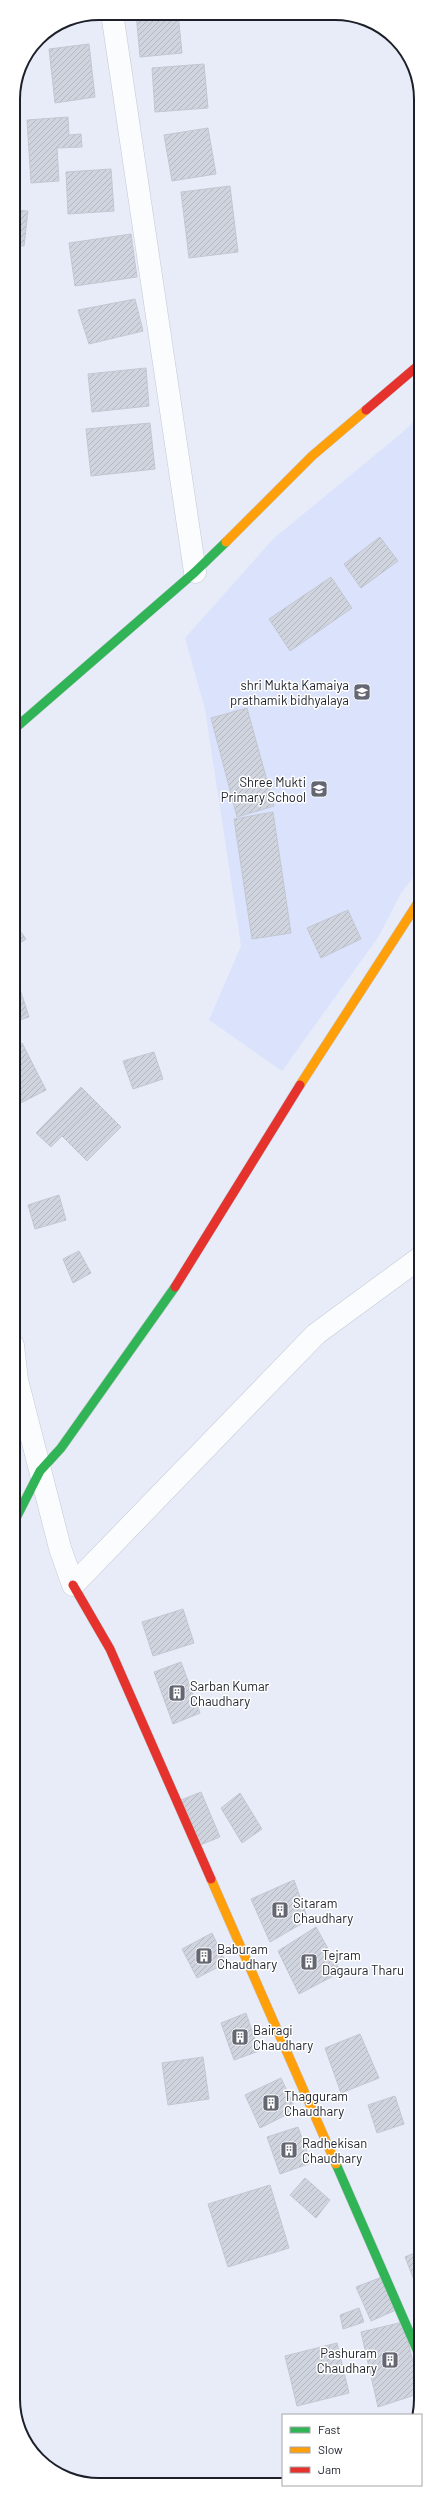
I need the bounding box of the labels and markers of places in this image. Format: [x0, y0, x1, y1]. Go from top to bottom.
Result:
place label: shri Mukta Kamaiya prathamik bidhyalaya [230, 677, 349, 708]
school or university icon: shri Mukta Kamaiya prathamik bidhyalaya [352, 682, 372, 702]
place label: Shree Mukti Primary School [221, 774, 306, 805]
school or university icon: Shree Mukti Primary School [309, 779, 329, 799]
place label: Sarban Kumar Chaudhary [190, 1678, 270, 1709]
building icon: Sarban Kumar Chaudhary [167, 1683, 187, 1703]
place label: Sitaram Chaudhary [293, 1895, 353, 1926]
building icon: Sitaram Chaudhary [270, 1900, 290, 1920]
place label: Baburam Chaudhary [217, 1941, 277, 1972]
building icon: Baburam Chaudhary [194, 1946, 214, 1966]
place label: Tejram Dagaura Tharu [322, 1947, 404, 1978]
building icon: Tejram Dagaura Tharu [299, 1952, 319, 1972]
place label: Bairagi Chaudhary [253, 2022, 313, 2053]
building icon: Bairagi Chaudhary [230, 2027, 250, 2047]
place label: Thagguram Chaudhary [284, 2088, 348, 2119]
building icon: Thagguram Chaudhary [261, 2093, 281, 2113]
place label: Radhekisan Chaudhary [302, 2135, 367, 2166]
building icon: Radhekisan Chaudhary [279, 2140, 299, 2160]
place label: Pashuram Chaudhary [317, 2345, 377, 2376]
building icon: Pashuram Chaudhary [380, 2350, 400, 2370]

